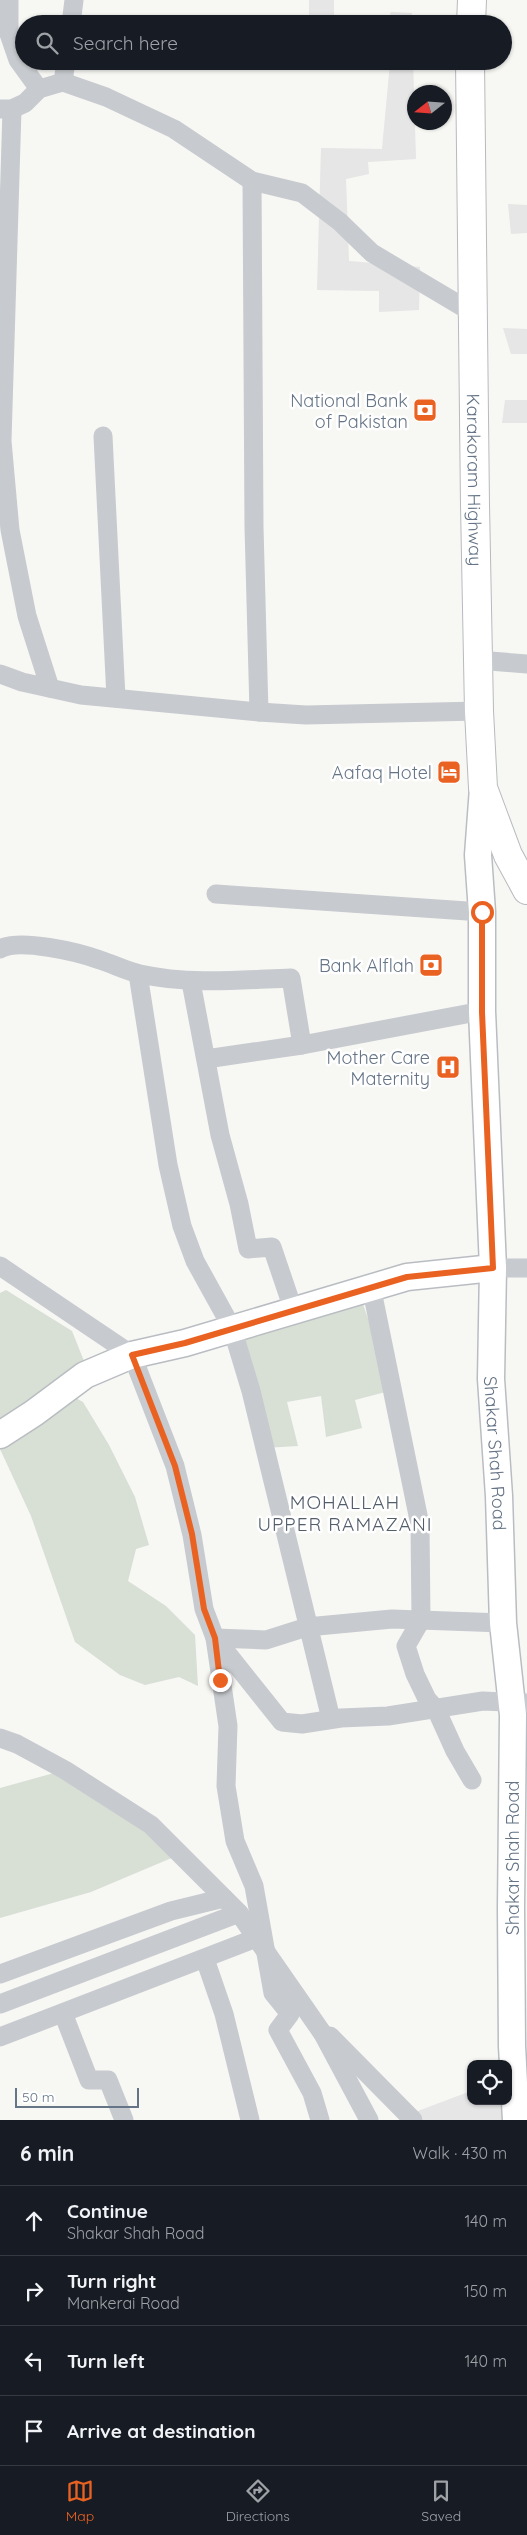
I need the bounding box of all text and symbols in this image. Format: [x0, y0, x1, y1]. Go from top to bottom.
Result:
search box [15, 15, 512, 70]
icon: search [33, 29, 61, 57]
text: Search here [73, 31, 178, 55]
north arrow [407, 85, 452, 130]
place label: National Bank of Pakistan [290, 389, 408, 433]
street label: Karakoram Highway [462, 393, 488, 567]
bank icon: National Bank of Pakistan [412, 397, 438, 423]
hotel icon: Aafaq Hotel [436, 759, 462, 785]
place label: Aafaq Hotel [332, 761, 432, 784]
route start [471, 901, 494, 924]
bank icon: Bank Alflah [418, 952, 444, 978]
place label: Bank Alflah [319, 954, 414, 977]
place label: Mother Care Maternity [327, 1046, 430, 1090]
hospital icon: Mother Care Maternity [435, 1054, 461, 1080]
street label: Shakar Shah Road [479, 1375, 512, 1531]
district label: MOHALLAH UPPER RAMAZANI [257, 1490, 433, 1536]
route end [209, 1669, 232, 1692]
street label: Shakar Shah Road [501, 1781, 524, 1935]
map controls [467, 2060, 512, 2105]
button: locate [467, 2060, 512, 2105]
scale bar [15, 2085, 139, 2108]
text: 50 m [22, 2088, 55, 2106]
text: 6 min [20, 2140, 74, 2166]
text: Walk · 430 m [413, 2143, 507, 2163]
text: Continue [67, 2199, 148, 2223]
icon: ahead [20, 2207, 48, 2235]
text: 140 m [464, 2211, 507, 2231]
text: Shakar Shah Road [67, 2223, 204, 2243]
text: Turn right [67, 2269, 156, 2293]
icon: right [20, 2277, 48, 2305]
text: 150 m [464, 2281, 507, 2301]
text: Mankerai Road [67, 2293, 180, 2313]
icon: left [20, 2347, 48, 2375]
text: Turn left [67, 2349, 145, 2373]
text: 140 m [464, 2351, 507, 2371]
icon: arrive [20, 2417, 48, 2445]
text: Arrive at destination [67, 2419, 256, 2443]
tab: Map [66, 2477, 94, 2525]
tab: Directions [226, 2477, 290, 2525]
tab: Saved [421, 2477, 461, 2525]

